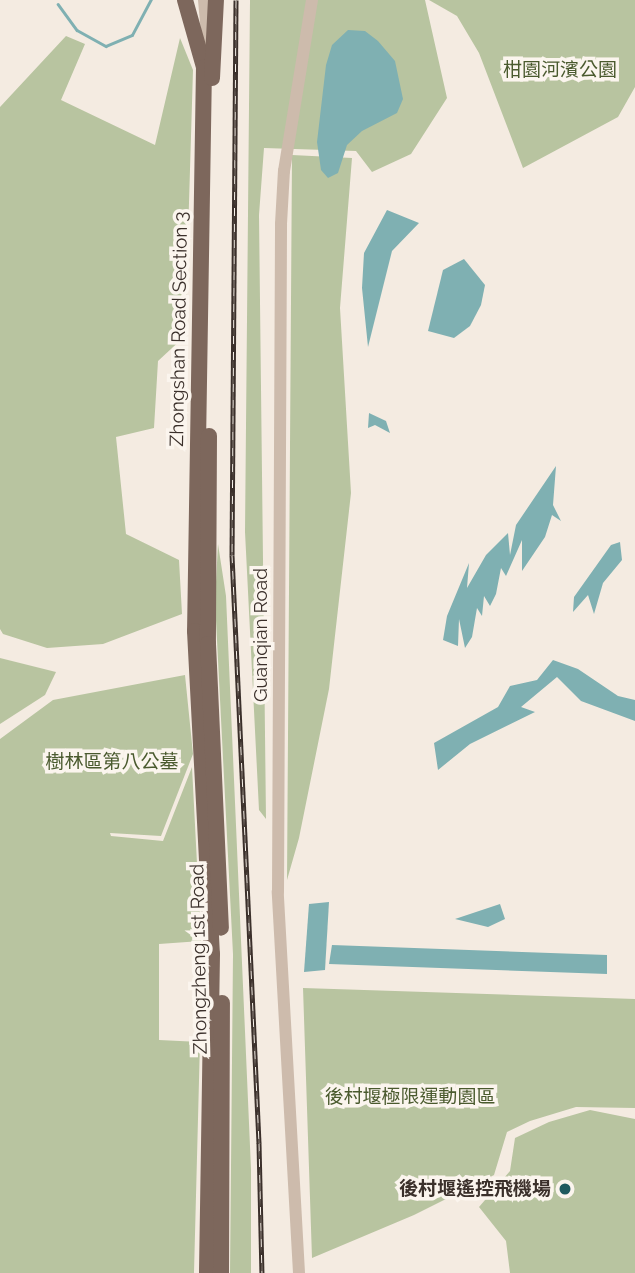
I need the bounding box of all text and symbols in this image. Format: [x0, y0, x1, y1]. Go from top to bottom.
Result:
park label: 柑園河濱公園 [503, 59, 617, 81]
street label: Zhongshan Road Section 3 [166, 211, 192, 447]
street label: Guanqian Road [250, 568, 272, 702]
park label: 樹林區第八公墓 [46, 751, 178, 773]
street label: Zhongzheng 1st Road [186, 864, 212, 1054]
park label: 後村堰極限運動園區 [325, 1086, 495, 1108]
place label: 後村堰遙控飛機場 [399, 1178, 551, 1200]
marker: 後村堰遙控飛機場 [557, 1181, 573, 1197]

